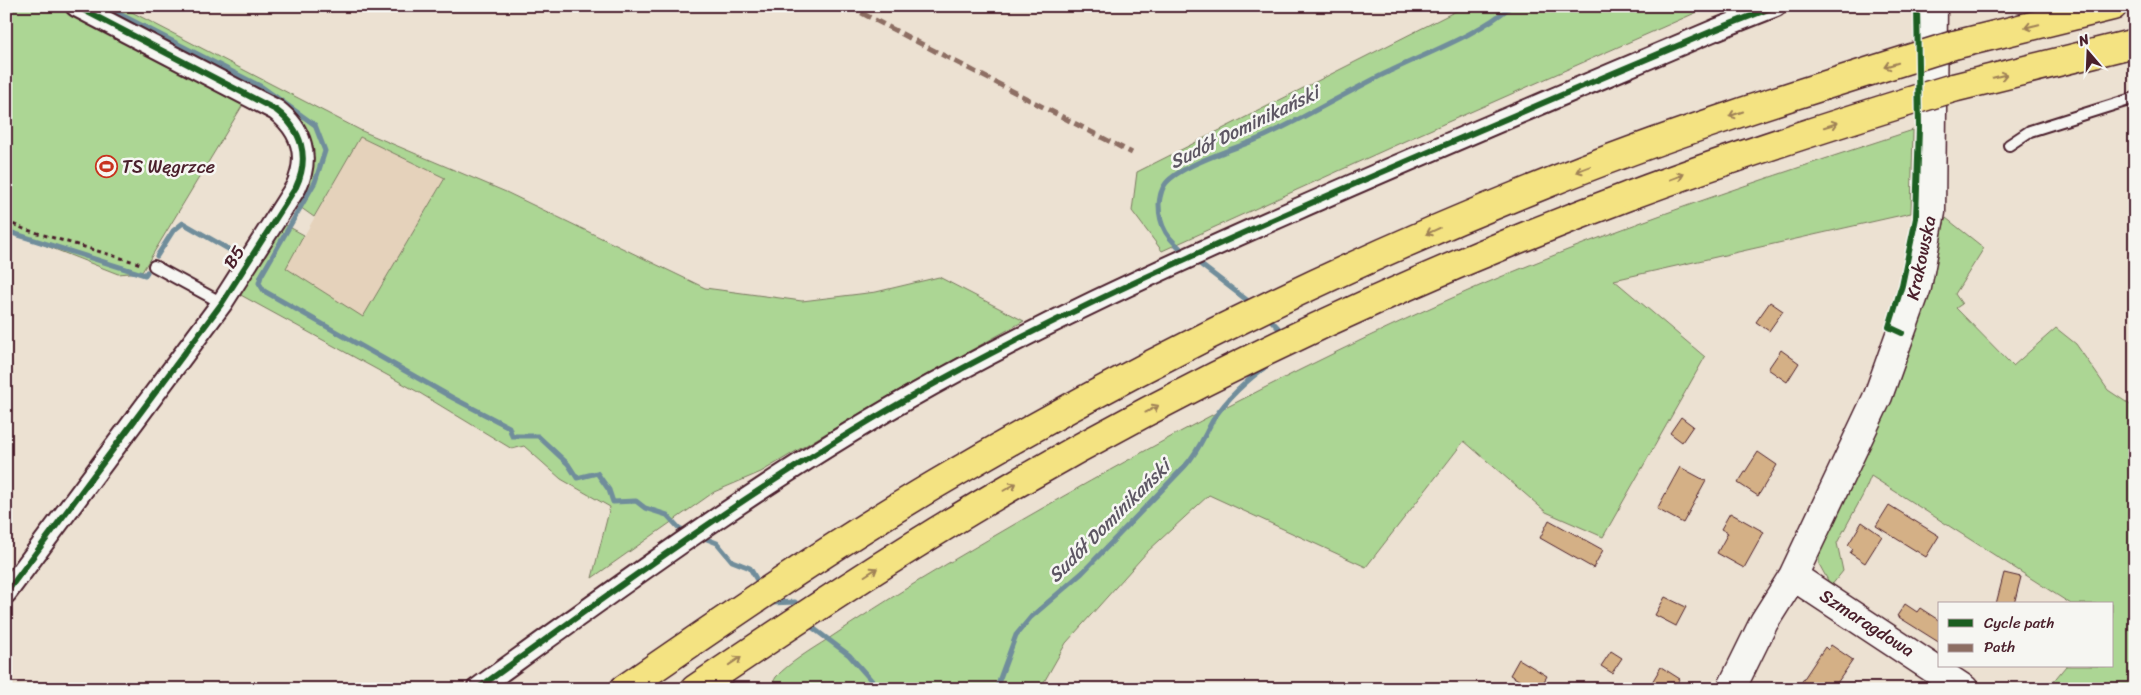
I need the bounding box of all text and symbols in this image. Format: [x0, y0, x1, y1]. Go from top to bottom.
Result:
one-way arrow [2024, 22, 2040, 31]
text: N [2074, 27, 2093, 54]
north arrow [2064, 28, 2114, 78]
one-way arrow [1883, 60, 1899, 70]
one-way arrow [1991, 71, 2007, 80]
water label: Sudół Dominikański [1163, 75, 1328, 178]
one-way arrow [1729, 110, 1744, 119]
one-way arrow [1822, 120, 1838, 130]
place label: TS Węgrzce [122, 151, 215, 183]
sports icon: TS Węgrzce [94, 155, 118, 179]
one-way arrow [1576, 165, 1591, 174]
one-way arrow [1668, 172, 1684, 181]
street label: Krakowska [1896, 213, 1946, 303]
one-way arrow [1426, 226, 1441, 236]
street label: B5 [214, 239, 254, 275]
one-way arrow [1144, 404, 1159, 413]
water label: Sudół Dominikański [1040, 449, 1181, 590]
one-way arrow [1002, 482, 1016, 492]
one-way arrow [864, 567, 878, 577]
street label: Szmaragdowa [1813, 580, 1921, 666]
legend [1938, 602, 2114, 668]
text: Cycle path [1984, 610, 2055, 636]
text: Path [1984, 634, 2015, 660]
one-way arrow [728, 656, 742, 666]

